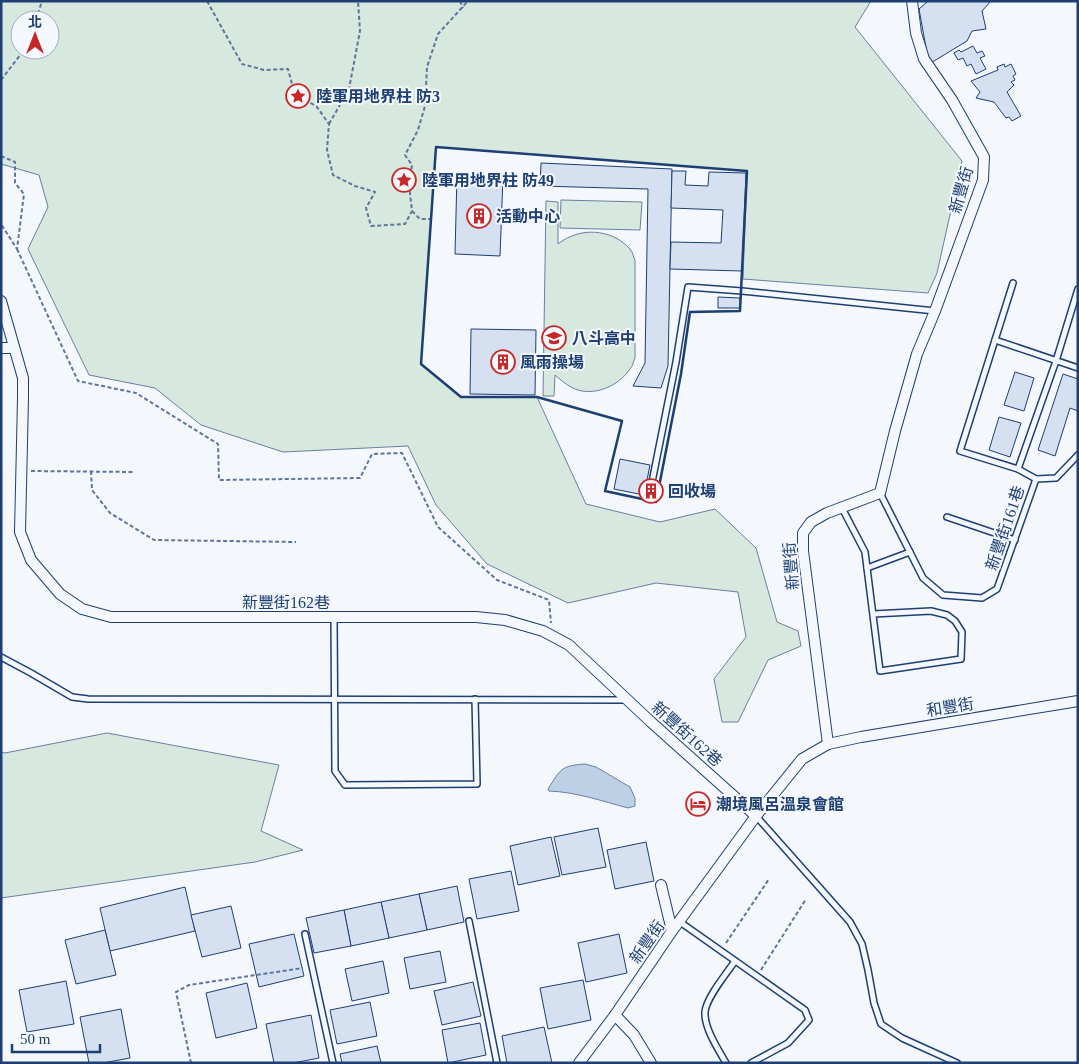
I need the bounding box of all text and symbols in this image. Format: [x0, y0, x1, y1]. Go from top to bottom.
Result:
north arrow [10, 10, 60, 60]
text: 北 [28, 15, 42, 30]
place icon: 陸軍用地界柱 防3 [285, 83, 311, 109]
place label: 陸軍用地界柱 防3 [316, 87, 440, 105]
street label: 新豐街 [946, 165, 976, 215]
place icon: 陸軍用地界柱 防49 [391, 167, 417, 193]
place label: 陸軍用地界柱 防49 [422, 171, 554, 189]
building icon: 活動中心 [466, 203, 492, 229]
place label: 活動中心 [496, 208, 560, 225]
school or university icon: 八斗高中 [541, 325, 567, 351]
place label: 八斗高中 [572, 330, 636, 347]
building icon: 風雨操場 [490, 349, 516, 375]
place label: 風雨操場 [520, 354, 584, 371]
building icon: 回收場 [638, 478, 664, 504]
place label: 回收場 [668, 482, 716, 500]
street label: 新豐街161巷 [983, 484, 1027, 572]
street label: 新豐街 [780, 541, 802, 591]
street label: 新豐街162巷 [242, 594, 330, 611]
street label: 和豐街 [925, 695, 975, 719]
street label: 新豐街162巷 [649, 698, 725, 770]
hotel icon: 潮境風呂溫泉會館 [685, 791, 711, 817]
place label: 潮境風呂溫泉會館 [716, 795, 844, 813]
street label: 新豐街 [626, 917, 668, 967]
scale bar [12, 1022, 100, 1054]
text: 50 m [20, 1031, 51, 1047]

